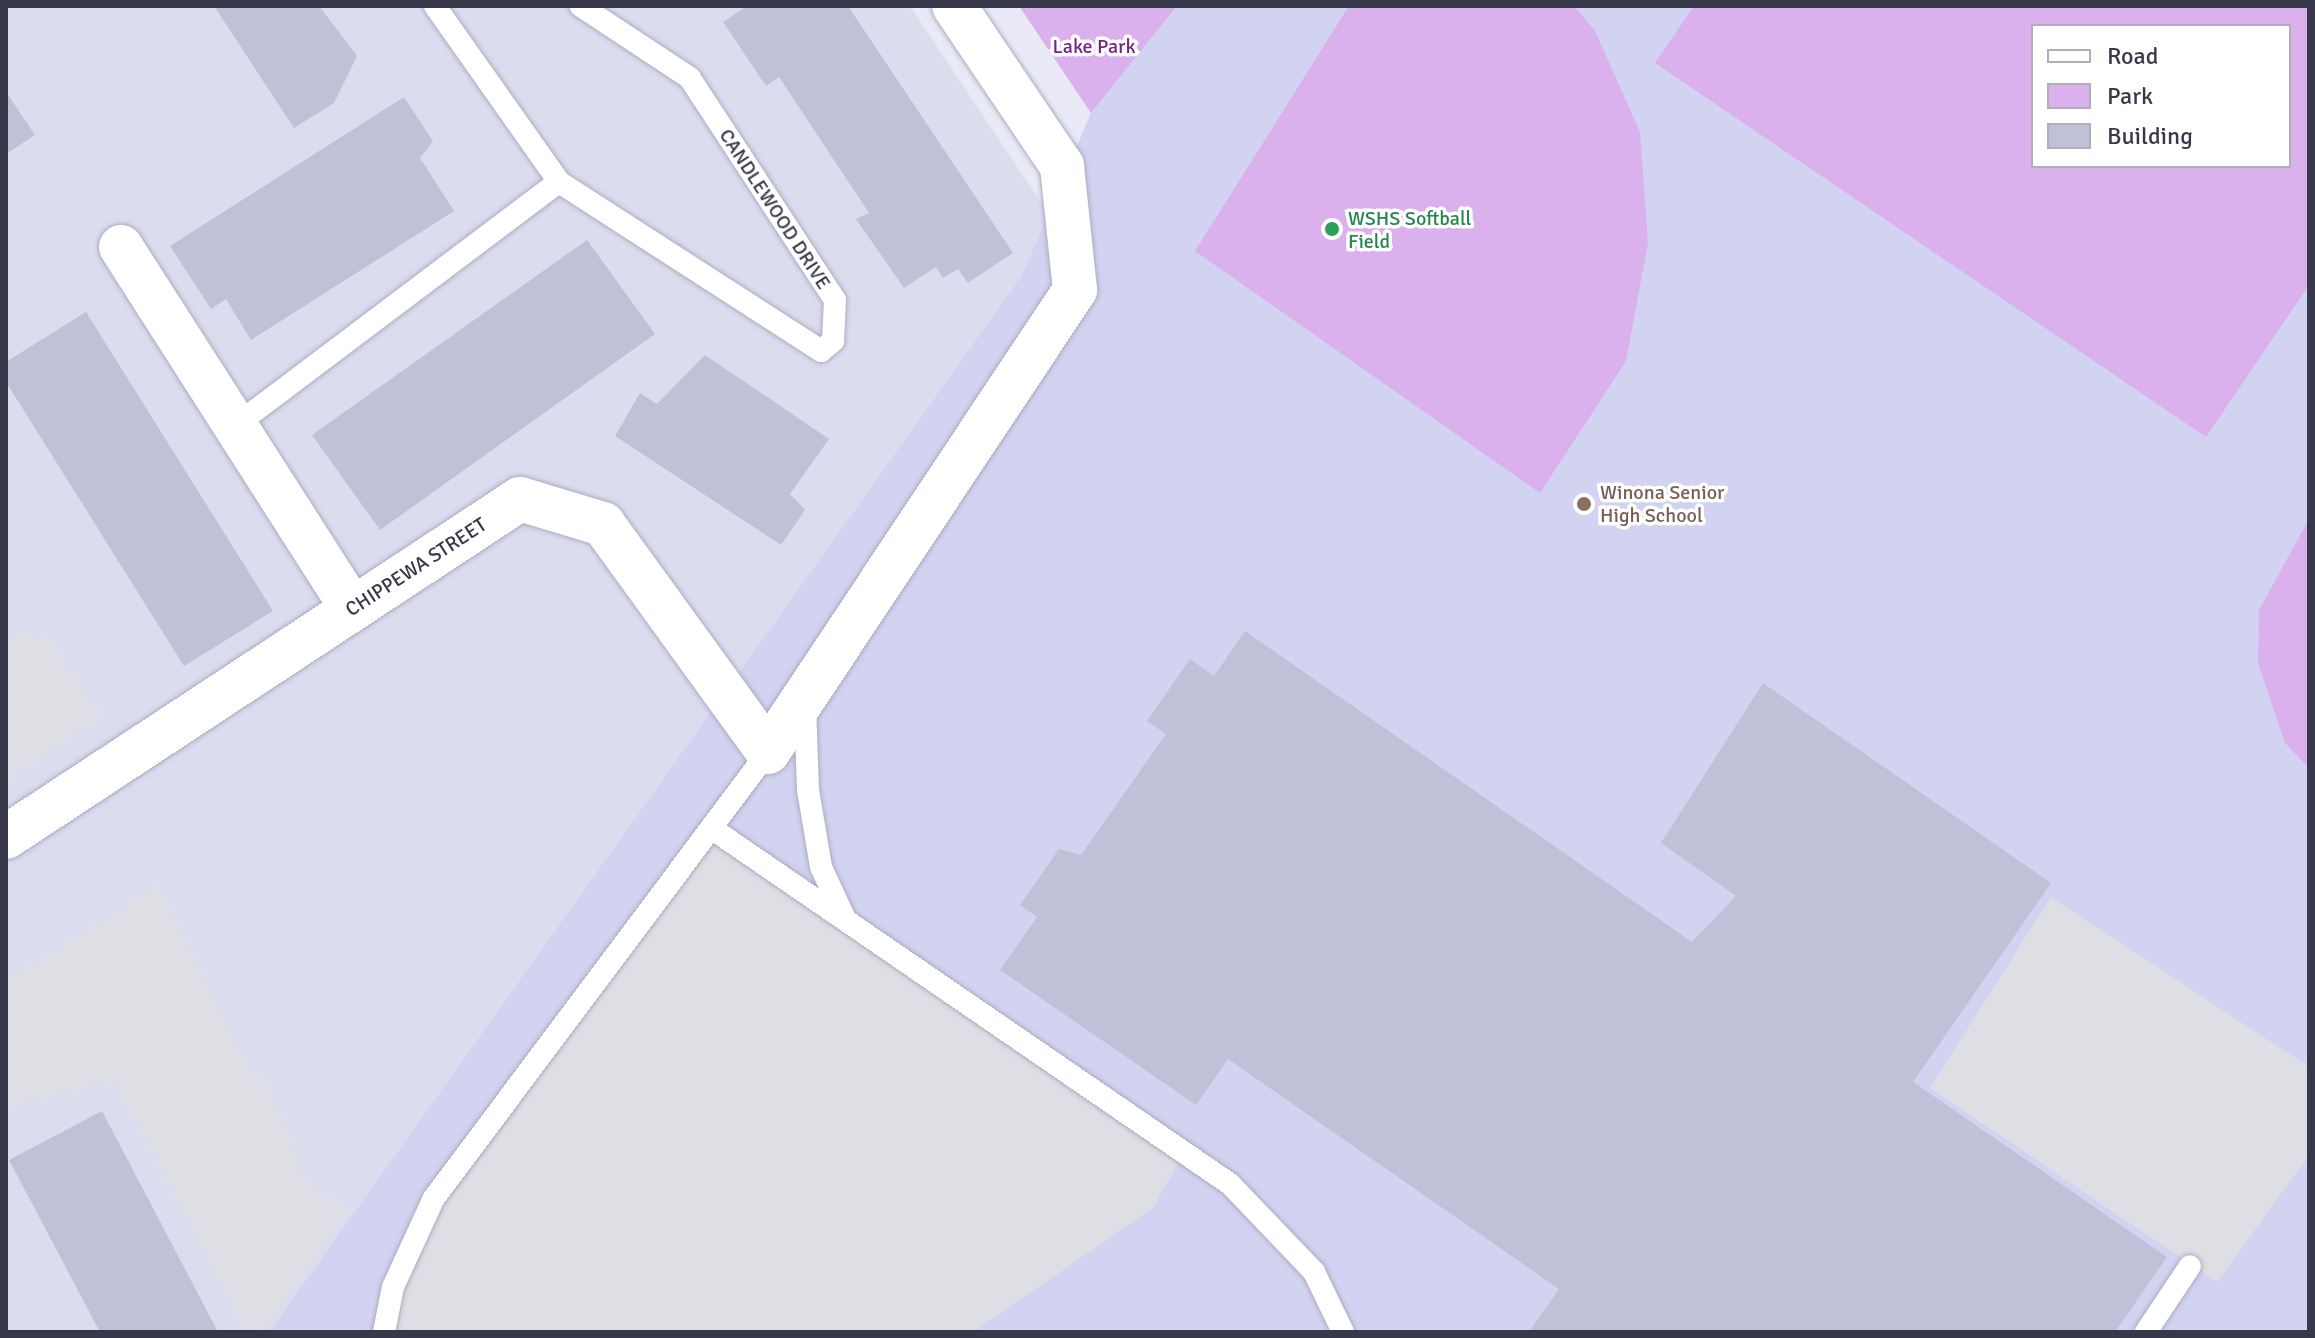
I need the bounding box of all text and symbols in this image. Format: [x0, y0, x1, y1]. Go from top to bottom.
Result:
legend [2031, 24, 2291, 168]
park label: Lake Park [1053, 34, 1135, 58]
text: Road [2107, 41, 2158, 71]
text: Park [2107, 81, 2153, 111]
text: Building [2107, 121, 2193, 151]
street label: CANDLEWOOD DRIVE [714, 124, 836, 294]
place label: WSHS Softball Field [1348, 206, 1471, 253]
marker: WSHS Softball Field [1323, 220, 1341, 238]
place label: Winona Senior High School [1600, 480, 1724, 527]
marker: Winona Senior High School [1575, 495, 1593, 513]
street label: CHIPPEWA STREET [341, 512, 491, 622]

